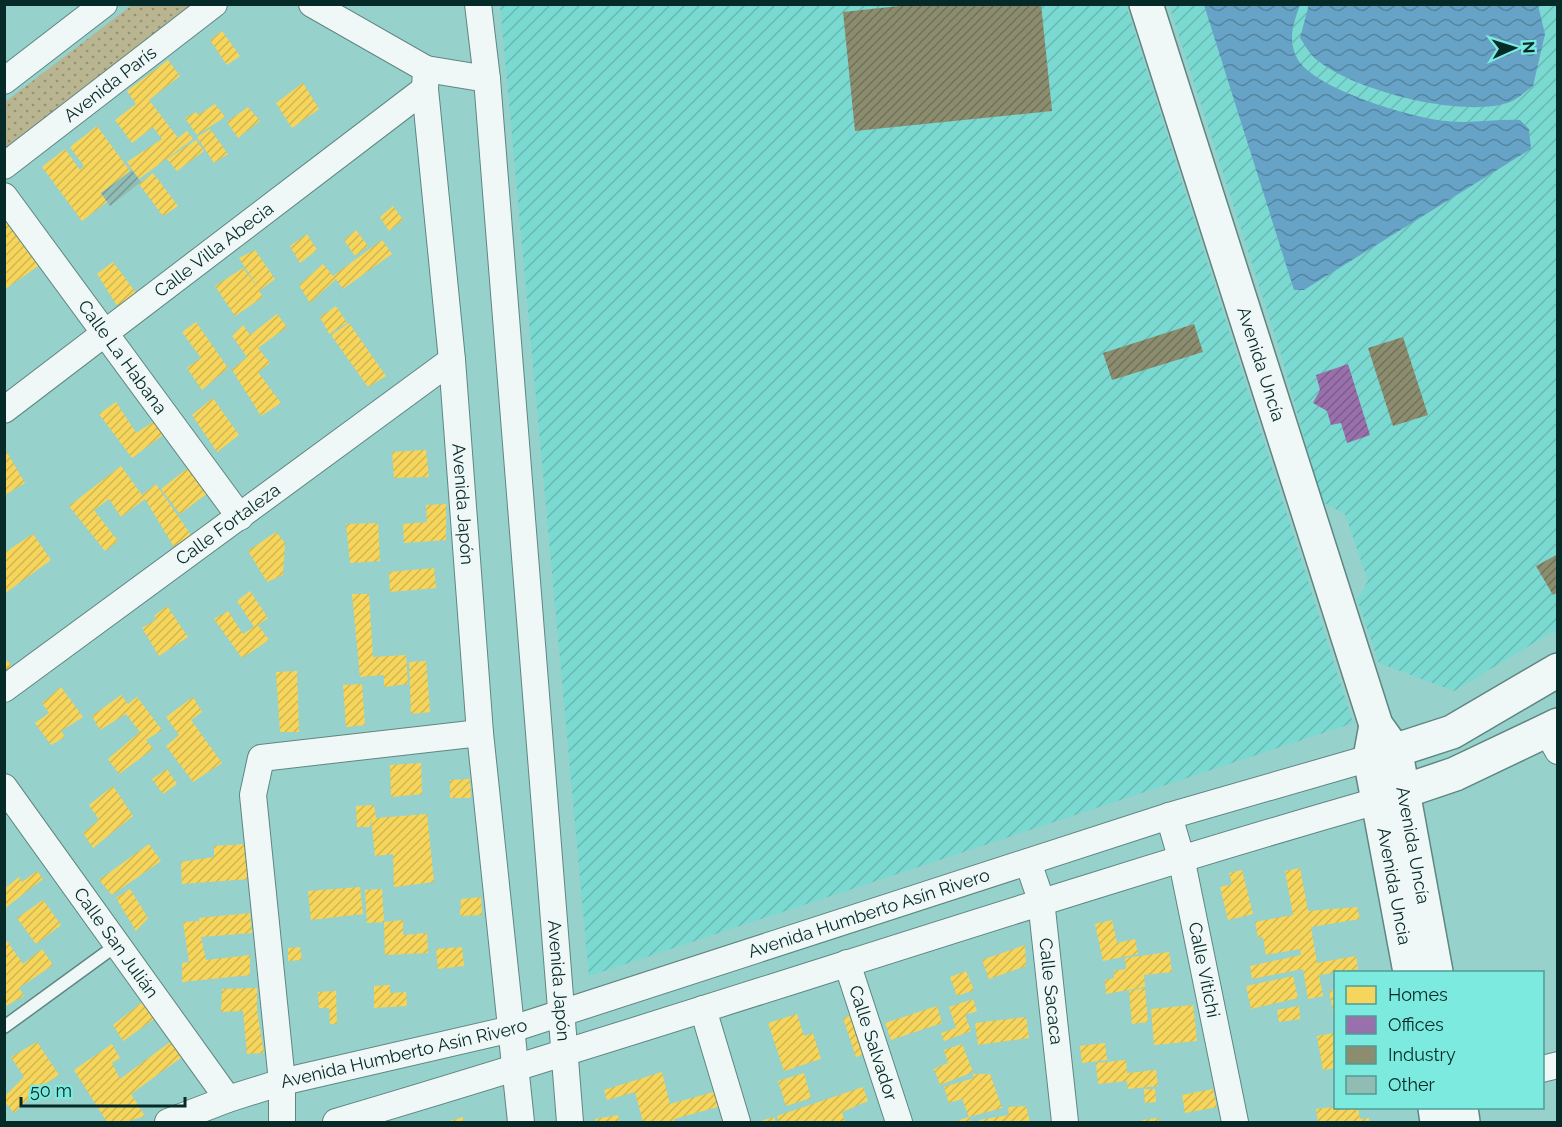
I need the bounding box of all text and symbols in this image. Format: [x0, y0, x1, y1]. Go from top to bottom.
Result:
north arrow [1484, 18, 1544, 78]
street label: Avenida París [59, 41, 161, 126]
text: N [1519, 41, 1538, 54]
street label: Calle Villa Abecia [150, 198, 277, 302]
street label: Calle La Habana [74, 296, 172, 418]
street label: Avenida Uncía [1233, 304, 1289, 424]
street label: Avenida Japón [448, 443, 478, 565]
street label: Calle Fortaleza [172, 479, 284, 569]
street label: Avenida Uncía [1392, 785, 1434, 906]
street label: Avenida Uncia [1373, 826, 1416, 947]
street label: Avenida Humberto Asín Rivero [745, 864, 992, 962]
street label: Calle San Julián [70, 883, 163, 1002]
street label: Avenida Japón [544, 919, 575, 1042]
street label: Calle Vitichi [1185, 920, 1224, 1019]
street label: Calle Sacaca [1035, 937, 1068, 1046]
legend [1334, 971, 1544, 1109]
street label: Calle Salvador [845, 982, 902, 1104]
text: Homes [1388, 984, 1448, 1005]
street label: Avenida Humberto Asín Rivero [278, 1014, 530, 1092]
text: Offices [1388, 1014, 1444, 1035]
text: Industry [1388, 1044, 1456, 1065]
scale bar [21, 1070, 184, 1108]
text: Other [1388, 1074, 1436, 1095]
text: 50 m [30, 1080, 72, 1101]

